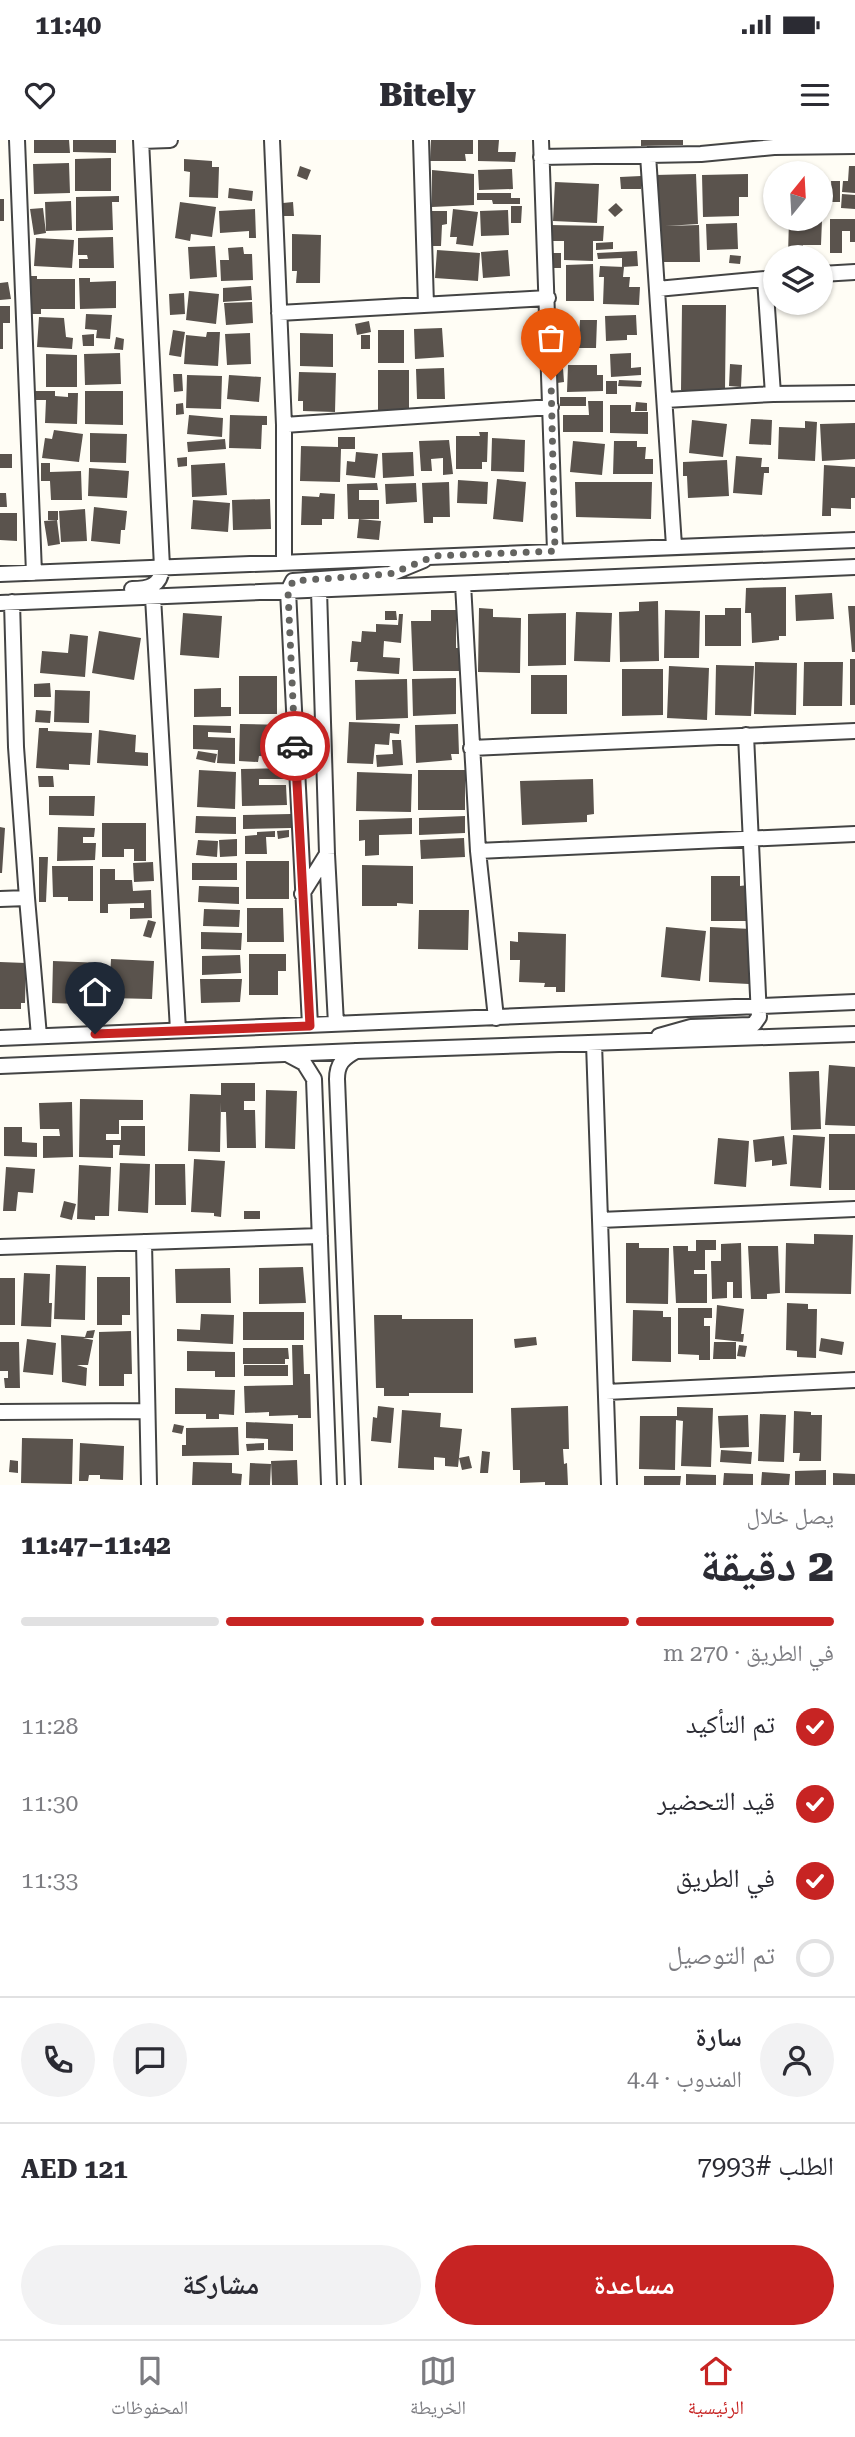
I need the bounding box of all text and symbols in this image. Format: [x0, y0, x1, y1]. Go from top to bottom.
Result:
text: 11:40 [35, 10, 101, 40]
icon: heart [21, 76, 59, 114]
text: Bitely [379, 76, 476, 114]
icon: menu [796, 76, 834, 114]
north arrow [763, 161, 833, 231]
map controls [763, 161, 833, 315]
button: layers [763, 245, 833, 315]
pin [521, 308, 581, 380]
icon: bag [532, 319, 570, 357]
courier [260, 711, 330, 781]
icon: car [276, 727, 314, 765]
pin [65, 962, 125, 1034]
icon: home [76, 973, 114, 1011]
text: يصل خلال [746, 1503, 834, 1530]
text: 11:42–11:47 [21, 1530, 171, 1560]
text: 2 دقيقة [700, 1538, 834, 1592]
text: في الطريق · 270 m [663, 1640, 834, 1667]
icon: check [796, 1708, 834, 1746]
text: تم التأكيد [686, 1709, 775, 1739]
text: 11:28 [21, 1713, 78, 1740]
icon: check [796, 1785, 834, 1823]
text: قيد التحضير [657, 1786, 775, 1816]
text: 11:30 [21, 1790, 78, 1817]
icon: check [796, 1862, 834, 1900]
text: في الطريق [675, 1863, 775, 1893]
text: 11:33 [21, 1867, 78, 1894]
text: تم التوصيل [667, 1940, 775, 1970]
text: سارة [695, 2022, 742, 2052]
button: phone [21, 2023, 95, 2097]
button: chat [113, 2023, 187, 2097]
button: person [760, 2023, 834, 2097]
text: المندوب · 4.4 [627, 2066, 742, 2093]
text: الطلب #7993 [697, 2151, 834, 2181]
text: AED 121 [21, 2154, 128, 2184]
button: مشاركة [21, 2245, 421, 2325]
button: مساعدة [435, 2245, 834, 2325]
tab: المحفوظات [111, 2352, 188, 2426]
tab: الخريطة [410, 2352, 466, 2426]
tab: الرئيسية [688, 2352, 744, 2426]

